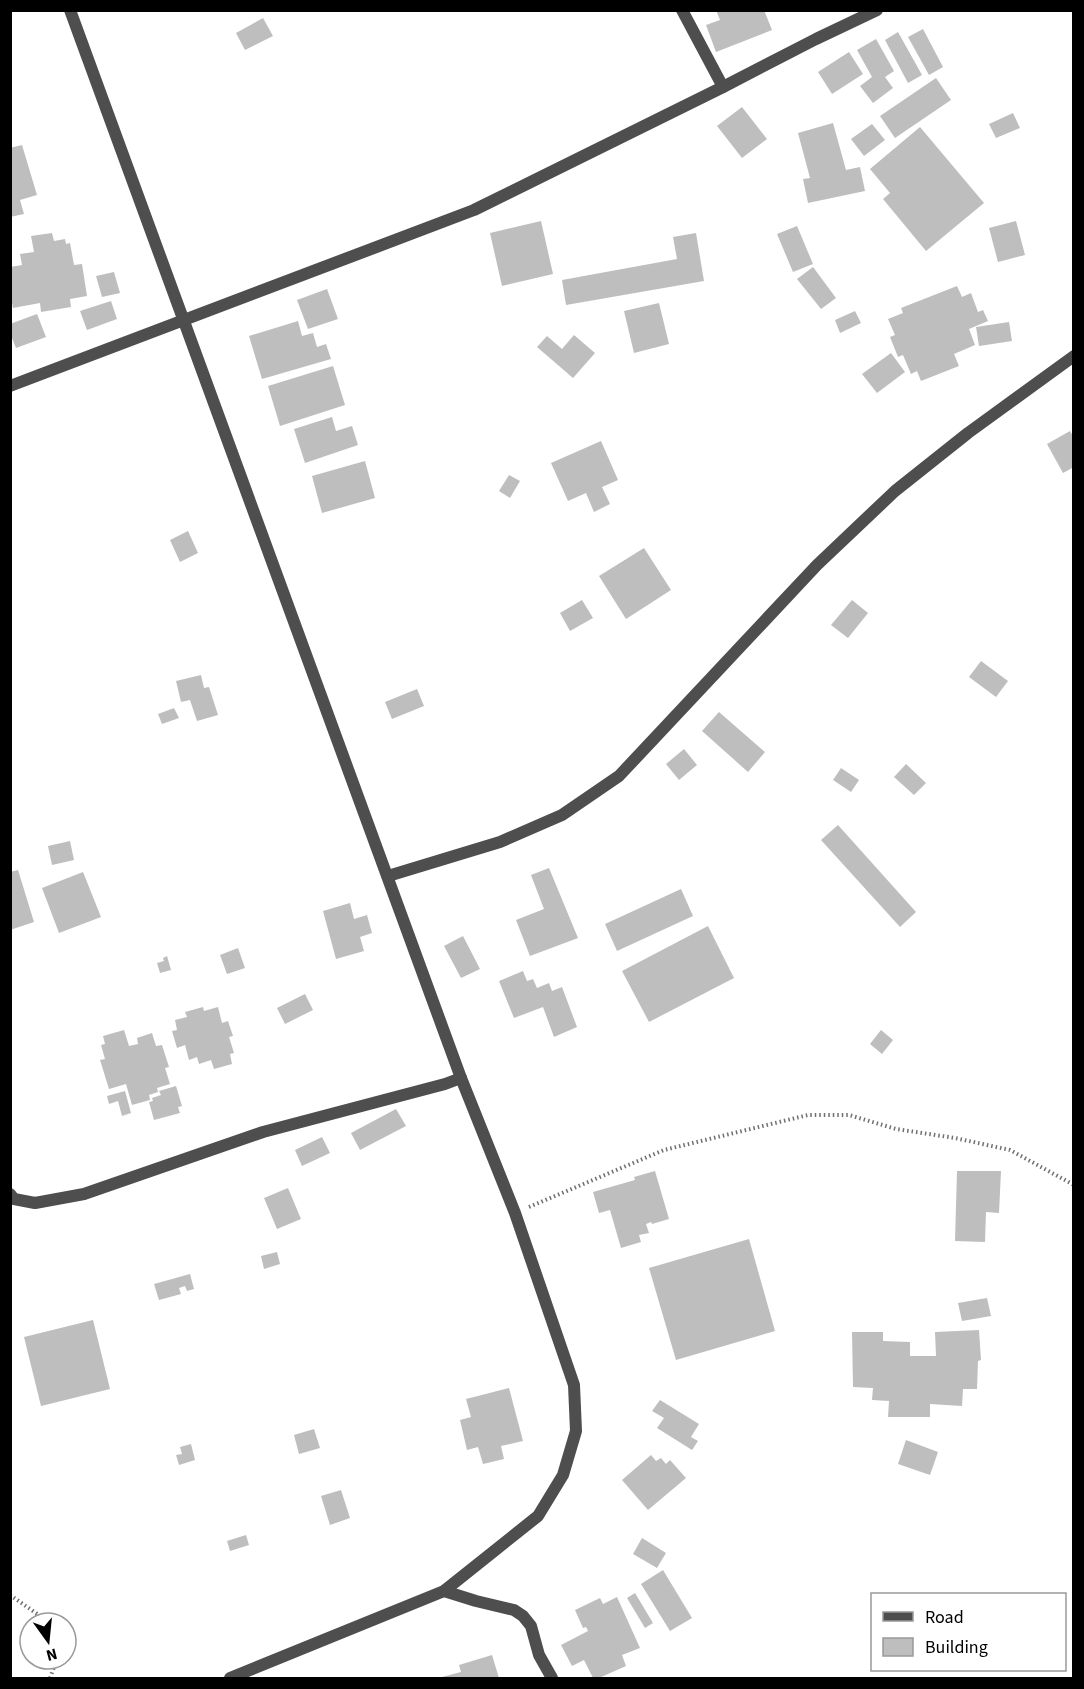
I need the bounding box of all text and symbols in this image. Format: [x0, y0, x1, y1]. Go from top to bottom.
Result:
legend [871, 1593, 1066, 1671]
text: Road [925, 1605, 964, 1630]
north arrow [18, 1611, 78, 1671]
text: Building [925, 1635, 988, 1660]
text: N [44, 1643, 60, 1667]

